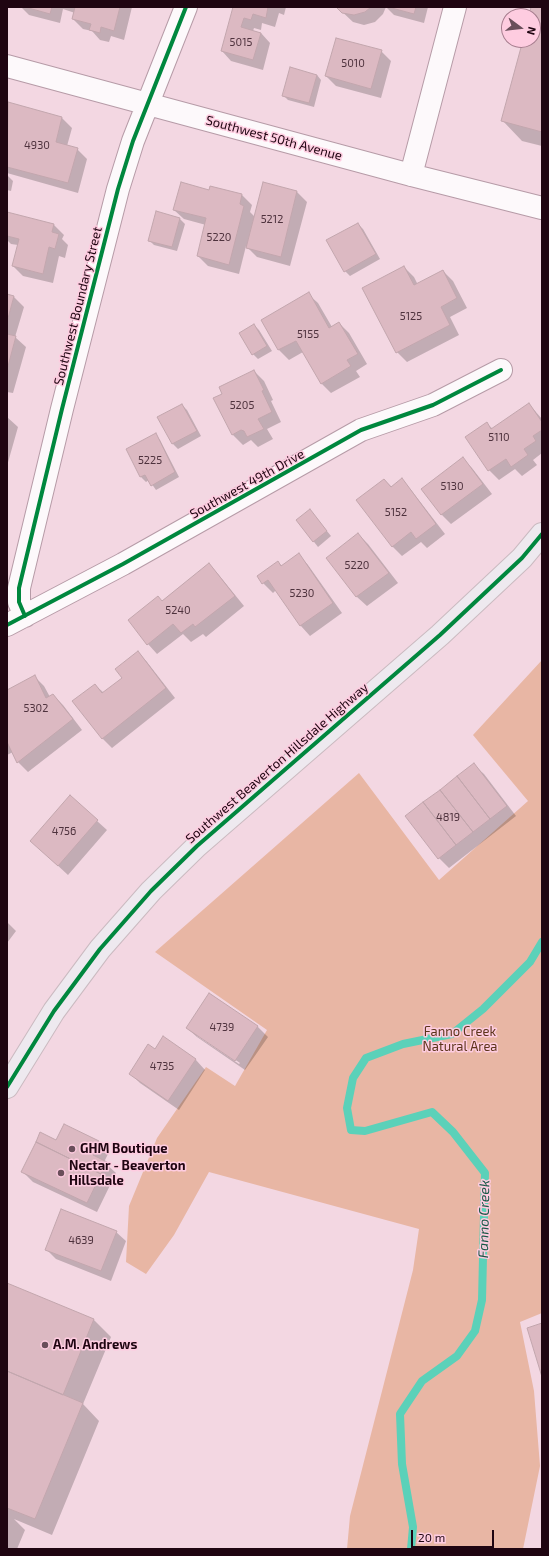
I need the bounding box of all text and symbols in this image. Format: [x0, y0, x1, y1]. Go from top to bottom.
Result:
north arrow [501, 8, 541, 48]
text: N [525, 25, 539, 36]
house number: 5015 [230, 35, 252, 49]
house number: 5010 [341, 56, 365, 70]
street label: Southwest 50th Avenue [204, 112, 344, 164]
house number: 4930 [24, 138, 50, 152]
house number: 5212 [261, 212, 283, 226]
street label: Southwest Boundary Street [51, 225, 105, 387]
house number: 5220 [207, 230, 231, 244]
house number: 5125 [400, 309, 422, 323]
house number: 5155 [297, 327, 319, 341]
house number: 5205 [230, 398, 254, 412]
house number: 5110 [488, 430, 510, 444]
street label: Southwest 49th Drive [187, 446, 307, 522]
house number: 5225 [138, 453, 162, 467]
house number: 5130 [440, 479, 464, 493]
house number: 5152 [385, 505, 407, 519]
house number: 5220 [345, 558, 369, 572]
house number: 5230 [290, 586, 314, 600]
house number: 5240 [165, 603, 191, 617]
street label: Southwest Beaverton Hillsdale Highway [183, 679, 371, 847]
house number: 5302 [24, 701, 48, 715]
house number: 4819 [436, 810, 460, 824]
house number: 4756 [52, 824, 76, 838]
house number: 4739 [210, 1020, 234, 1034]
park label: Fanno Creek Natural Area [422, 1024, 498, 1055]
house number: 4735 [150, 1059, 174, 1073]
place label: GHM Boutique [80, 1141, 167, 1157]
marker: GHM Boutique [67, 1144, 77, 1154]
place label: Nectar - Beaverton Hillsdale [69, 1158, 186, 1189]
marker: Nectar - Beaverton Hillsdale [56, 1168, 66, 1178]
water label: Fanno Creek [475, 1180, 493, 1258]
house number: 4639 [68, 1233, 94, 1247]
place label: A.M. Andrews [53, 1337, 137, 1353]
marker: A.M. Andrews [40, 1340, 50, 1350]
scale bar [413, 1522, 496, 1548]
text: 20 m [418, 1530, 445, 1544]

